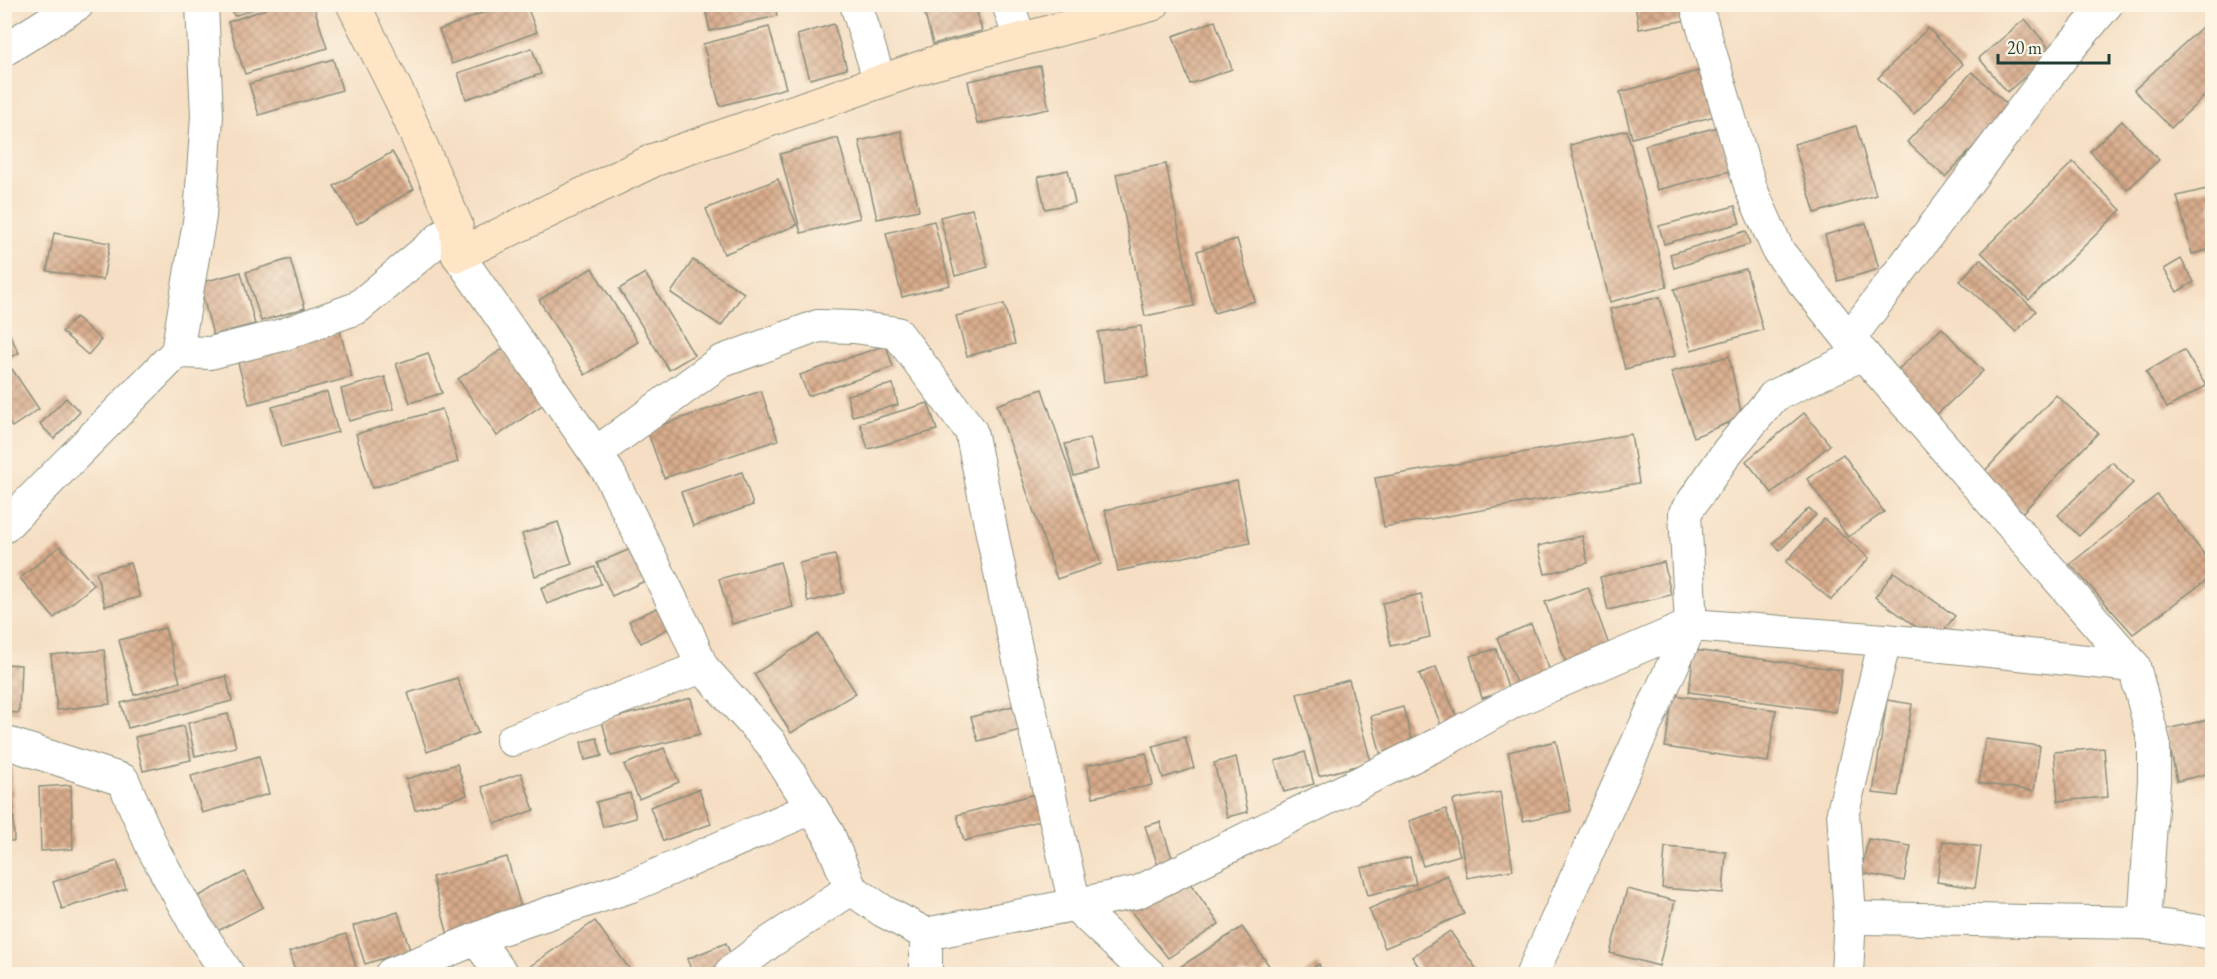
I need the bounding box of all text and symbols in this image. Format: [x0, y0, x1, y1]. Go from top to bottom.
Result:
scale bar [1998, 27, 2109, 65]
text: 20 m [2007, 36, 2042, 59]

